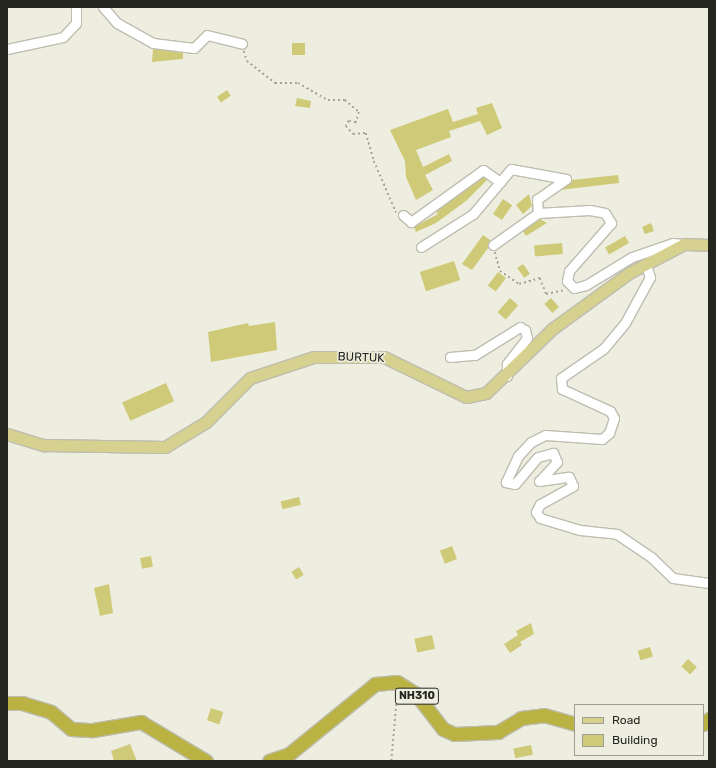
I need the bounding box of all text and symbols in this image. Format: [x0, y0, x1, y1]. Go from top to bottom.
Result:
street label: BURTUK [337, 350, 385, 366]
road number: NH310 [394, 687, 440, 705]
legend [574, 704, 704, 756]
text: Road [612, 713, 640, 727]
text: Building [612, 733, 658, 747]

